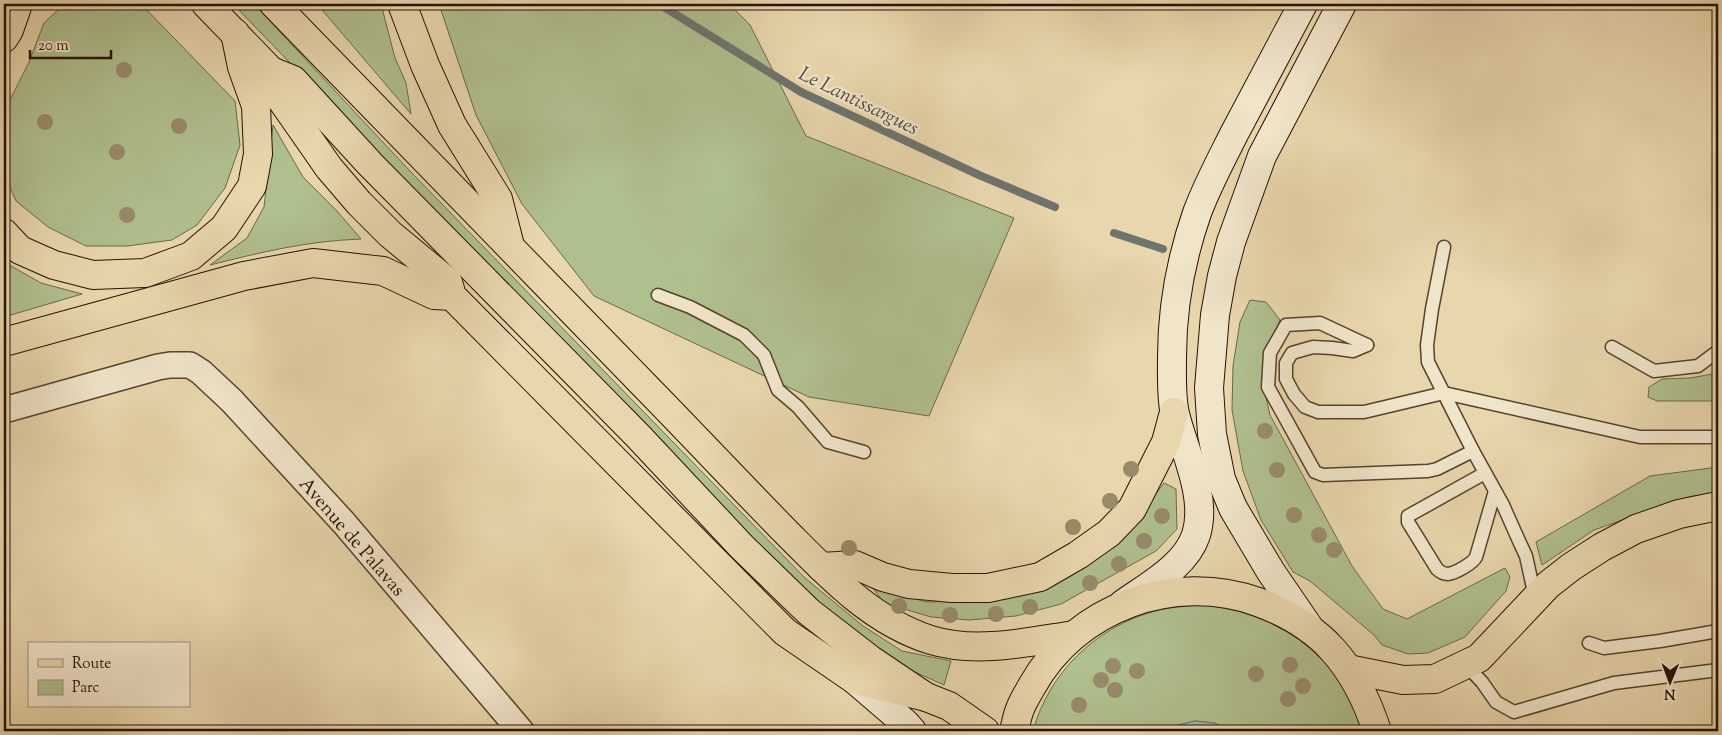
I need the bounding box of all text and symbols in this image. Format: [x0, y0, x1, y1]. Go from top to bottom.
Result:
scale bar [30, 28, 111, 60]
text: 20 m [38, 36, 69, 57]
water label: Le Lantissargues [793, 61, 923, 144]
street label: Avenue de Palavas [292, 472, 411, 603]
legend [28, 642, 190, 708]
text: Route [72, 654, 111, 675]
north arrow [1644, 658, 1694, 708]
text: Parc [72, 678, 100, 699]
text: N [1664, 683, 1676, 703]

